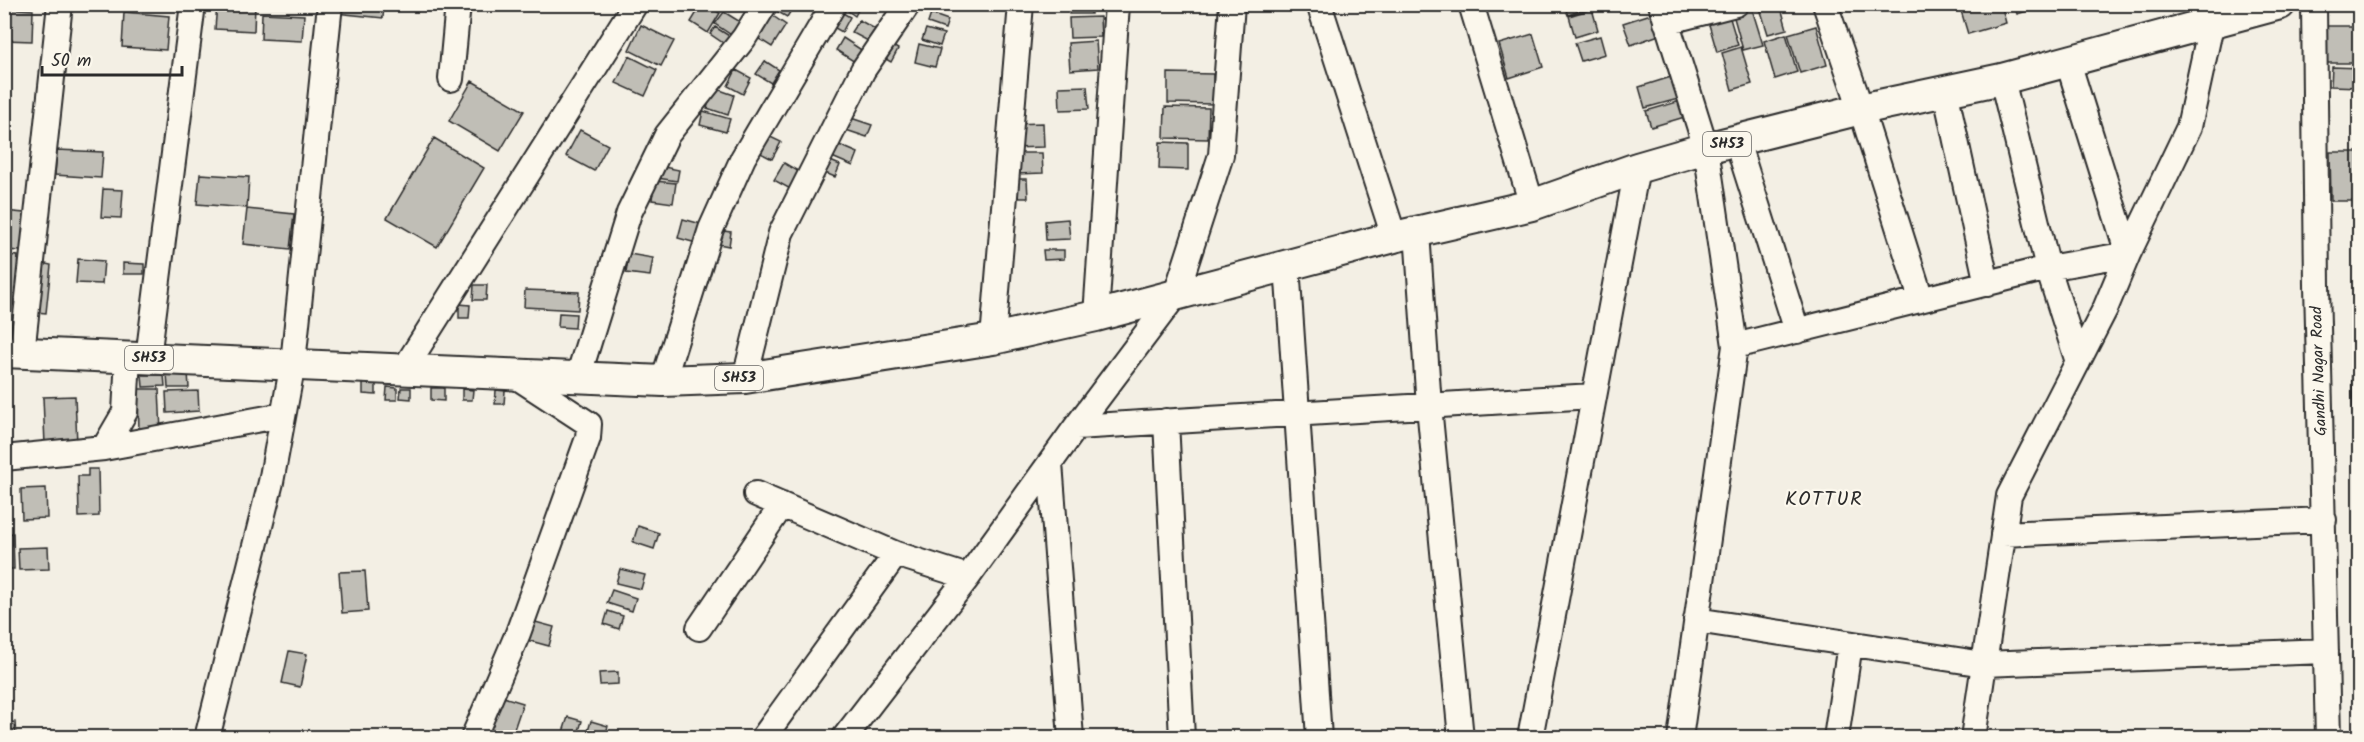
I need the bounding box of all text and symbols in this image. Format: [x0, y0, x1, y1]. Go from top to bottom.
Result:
scale bar [42, 39, 182, 77]
text: 50 m [51, 47, 91, 76]
road number: SH53 [1703, 132, 1751, 156]
street label: Gandhi Nagar Road [2304, 305, 2334, 436]
road number: SH53 [125, 346, 173, 370]
road number: SH53 [715, 366, 763, 390]
district label: KOTTUR [1785, 484, 1863, 516]

